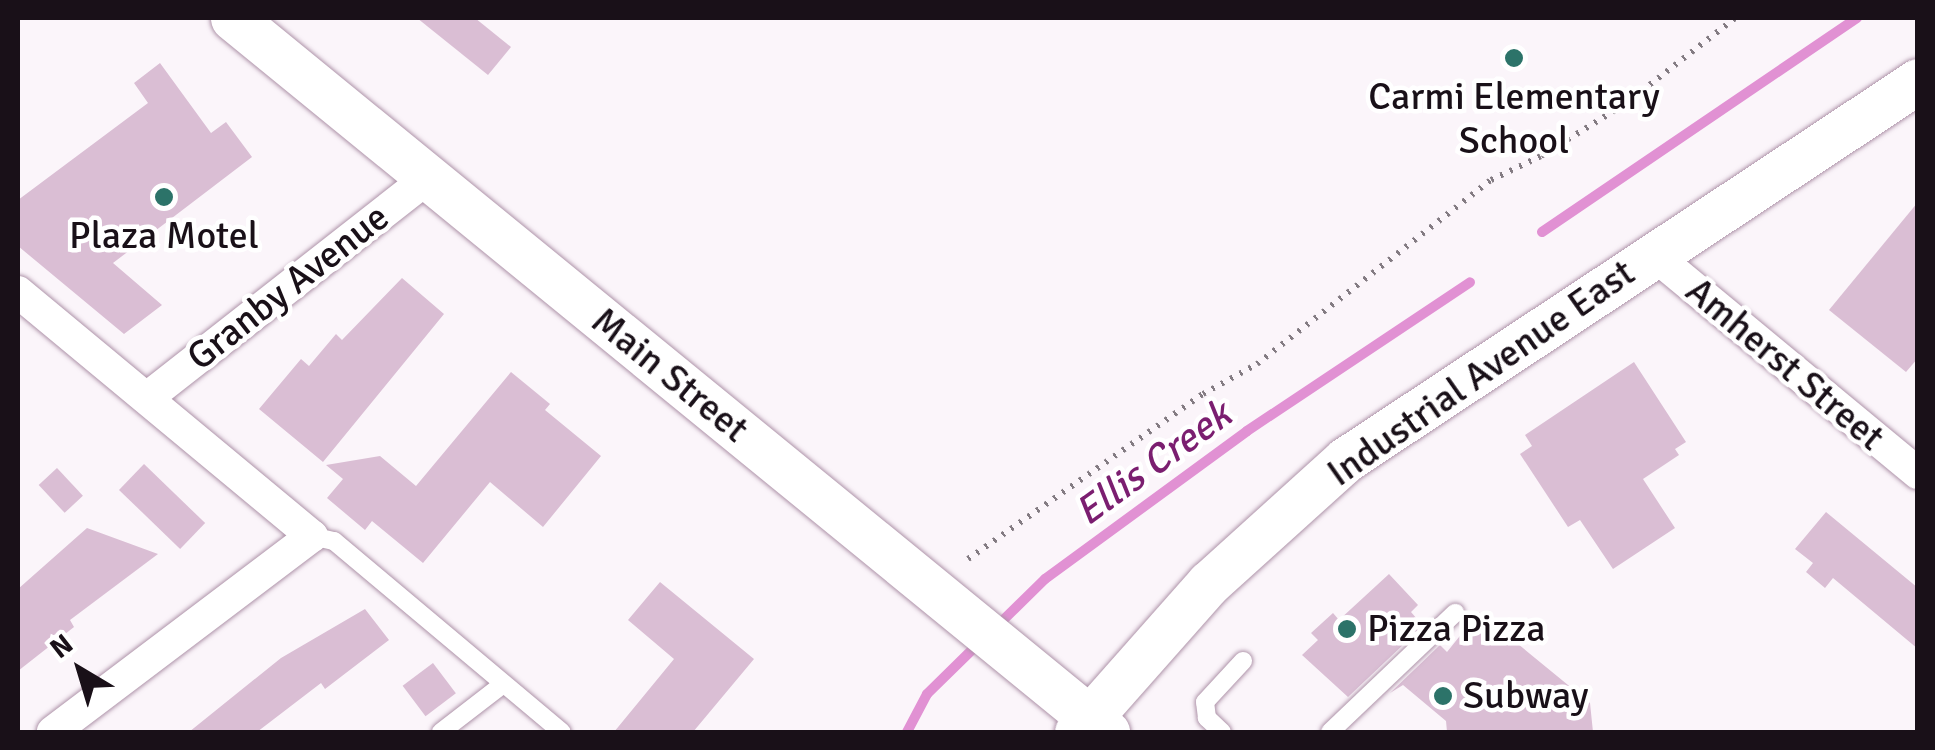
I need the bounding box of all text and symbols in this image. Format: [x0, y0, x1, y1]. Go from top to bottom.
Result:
marker: Carmi Elementary School [1503, 47, 1525, 69]
place label: Carmi Elementary School [1368, 74, 1660, 163]
marker: Plaza Motel [153, 186, 175, 208]
street label: Granby Avenue [178, 194, 398, 380]
place label: Plaza Motel [69, 213, 259, 259]
street label: Industrial Avenue East [1319, 250, 1643, 496]
street label: Amherst Street [1677, 268, 1893, 460]
street label: Main Street [582, 298, 758, 452]
water label: Ellis Creek [1066, 390, 1240, 536]
place label: Pizza Pizza [1367, 606, 1545, 652]
marker: Pizza Pizza [1336, 618, 1358, 640]
north arrow [30, 620, 130, 720]
text: N [43, 627, 80, 666]
place label: Subway [1463, 673, 1589, 719]
marker: Subway [1432, 685, 1454, 707]

